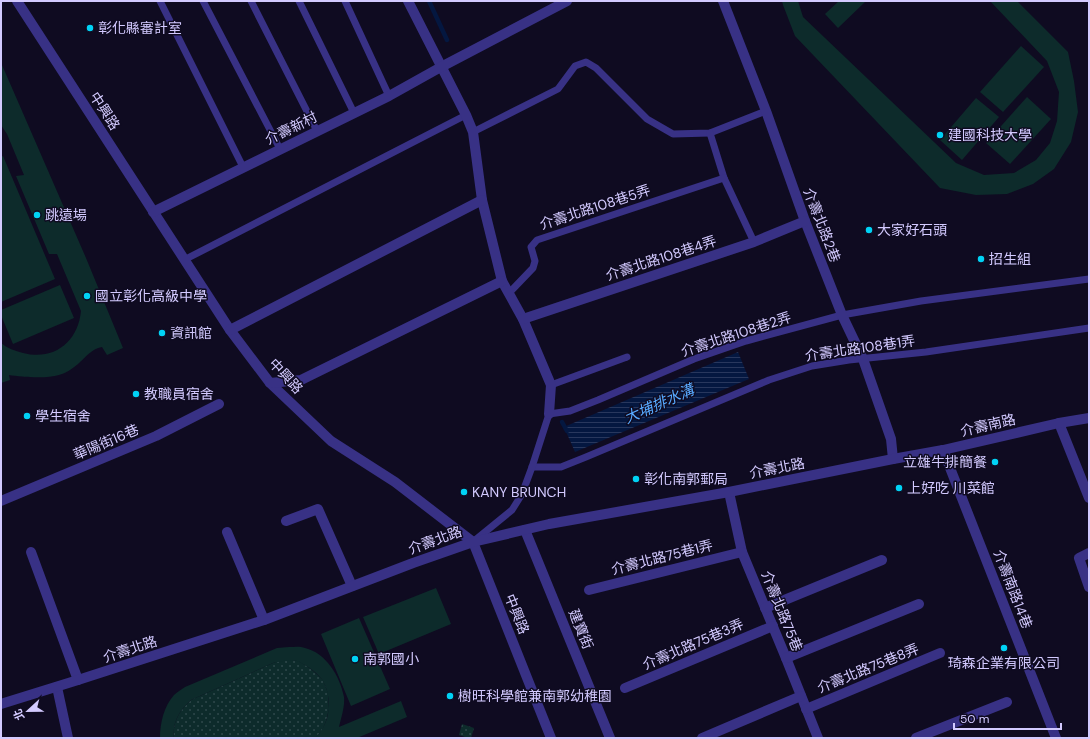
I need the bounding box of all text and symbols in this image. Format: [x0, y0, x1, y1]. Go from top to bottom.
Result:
place label: 彰化縣審計室 [98, 19, 182, 37]
marker: 彰化縣審計室 [85, 23, 95, 33]
street label: 中興路 [86, 88, 124, 134]
street label: 介壽新村 [262, 108, 320, 148]
place label: 建國科技大學 [948, 126, 1032, 144]
marker: 建國科技大學 [935, 130, 945, 140]
street label: 介壽北路108巷5弄 [538, 181, 652, 233]
street label: 介壽北路2巷 [800, 185, 844, 265]
place label: 跳遠場 [45, 206, 87, 224]
marker: 跳遠場 [32, 210, 42, 220]
place label: 大家好石頭 [877, 221, 947, 239]
marker: 大家好石頭 [864, 225, 874, 235]
street label: 介壽北路108巷4弄 [604, 232, 718, 284]
place label: 招生組 [989, 250, 1031, 268]
marker: 招生組 [976, 254, 986, 264]
place label: 國立彰化高級中學 [95, 287, 207, 305]
marker: 國立彰化高級中學 [82, 291, 92, 301]
street label: 介壽北路108巷2弄 [679, 308, 793, 360]
place label: 資訊館 [170, 324, 212, 342]
marker: 資訊館 [157, 328, 167, 338]
street label: 介壽北路108巷1弄 [804, 331, 916, 365]
street label: 中興路 [265, 355, 307, 397]
water label: 大埔排水溝 [621, 379, 699, 428]
place label: 教職員宿舍 [144, 385, 214, 403]
marker: 教職員宿舍 [131, 389, 141, 399]
place label: 學生宿舍 [35, 407, 91, 425]
street label: 介壽南路 [959, 410, 1017, 440]
marker: 學生宿舍 [22, 411, 32, 421]
street label: 華陽街16巷 [71, 420, 141, 464]
place label: 立雄牛排簡餐 [903, 453, 987, 471]
street label: 介壽北路 [748, 454, 806, 482]
marker: 立雄牛排簡餐 [990, 457, 1000, 467]
place label: 彰化南郭郵局 [644, 470, 728, 488]
marker: 彰化南郭郵局 [631, 474, 641, 484]
place label: 上好吃 川菜館 [907, 479, 995, 497]
place label: KANY BRUNCH [472, 483, 566, 501]
marker: 上好吃 川菜館 [894, 483, 904, 493]
marker: KANY BRUNCH [459, 487, 469, 497]
street label: 介壽北路 [406, 522, 464, 558]
street label: 介壽北路75巷1弄 [609, 536, 715, 578]
street label: 介壽南路14巷 [990, 547, 1036, 631]
street label: 介壽北路75巷 [758, 568, 806, 654]
street label: 中興路 [501, 591, 533, 637]
street label: 建寶街 [565, 606, 597, 652]
street label: 介壽北路75巷3弄 [640, 615, 746, 673]
street label: 介壽北路 [101, 632, 159, 666]
street label: 介壽北路75巷8弄 [815, 639, 921, 697]
marker: 琦森企業有限公司 [999, 643, 1009, 653]
place label: 南郭國小 [363, 650, 419, 668]
marker: 南郭國小 [350, 654, 360, 664]
place label: 琦森企業有限公司 [948, 654, 1060, 672]
place label: 樹旺科學館兼南郭幼稚園 [458, 687, 612, 705]
north arrow [8, 691, 48, 731]
marker: 樹旺科學館兼南郭幼稚園 [445, 691, 455, 701]
scale bar [954, 705, 1061, 731]
text: 北 [10, 707, 27, 722]
text: 50 m [960, 711, 989, 727]

